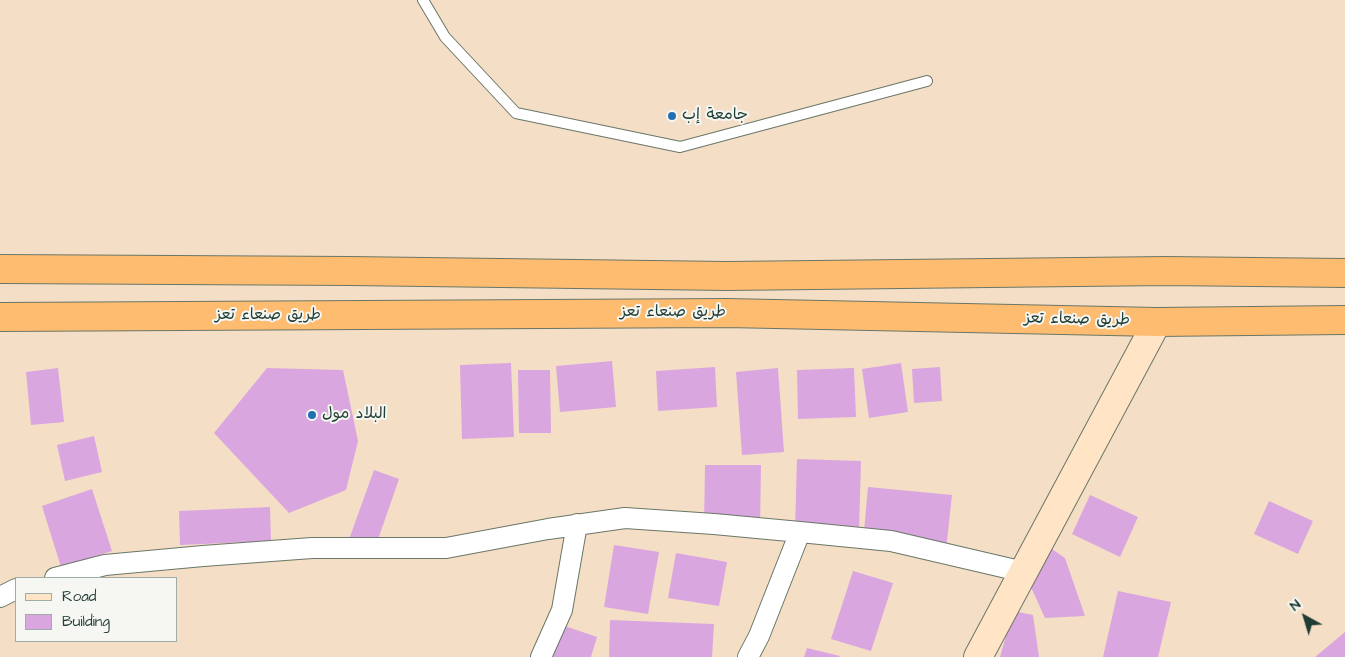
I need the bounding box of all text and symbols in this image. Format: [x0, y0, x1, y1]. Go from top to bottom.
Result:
place label: جامعة إب [682, 106, 748, 126]
marker: جامعة إب [666, 110, 678, 122]
street label: طريق صنعاء تعز [620, 303, 726, 323]
street label: طريق صنعاء تعز [215, 306, 321, 326]
street label: طريق صنعاء تعز [1024, 309, 1130, 331]
place label: البلاد مول [322, 405, 387, 425]
marker: البلاد مول [306, 409, 318, 421]
legend [15, 577, 178, 642]
text: Road [62, 586, 96, 607]
north arrow [1280, 592, 1330, 642]
text: N [1286, 595, 1305, 616]
text: Building [62, 611, 110, 632]

